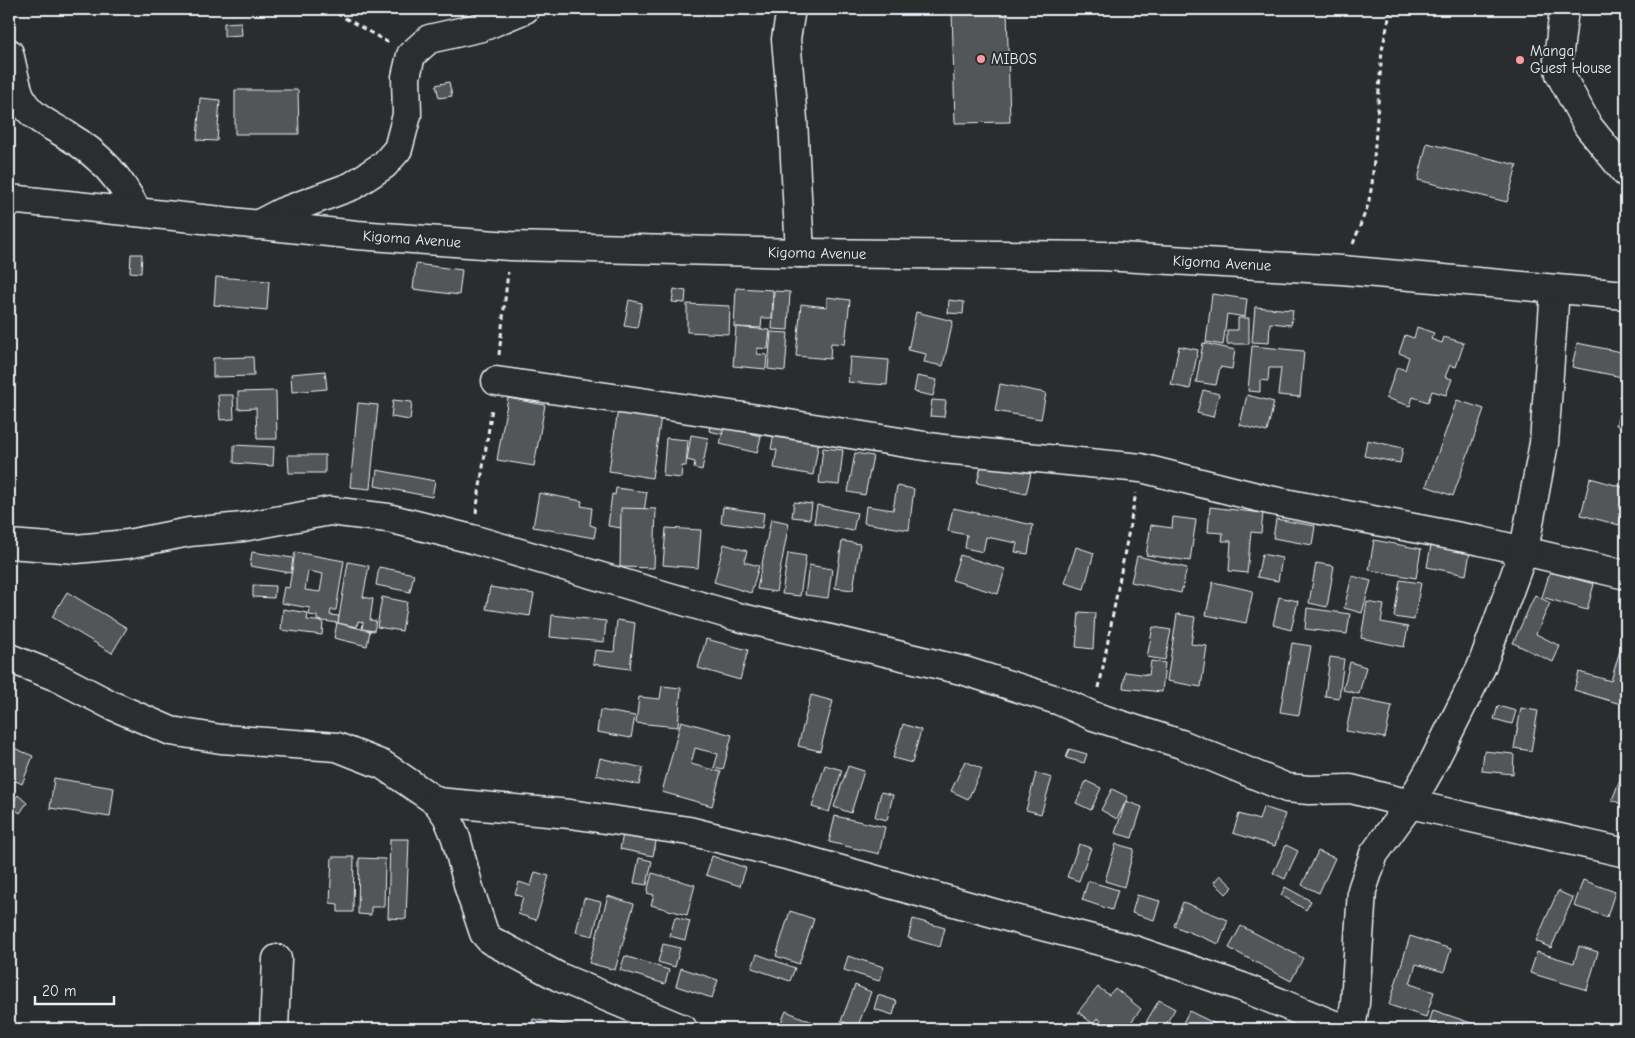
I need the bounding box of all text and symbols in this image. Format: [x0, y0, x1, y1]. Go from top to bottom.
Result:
place label: Manga Guest House [1530, 42, 1612, 77]
place label: MIBOS [991, 50, 1037, 68]
marker: MIBOS [975, 53, 987, 65]
marker: Manga Guest House [1514, 54, 1526, 66]
street label: Kigoma Avenue [362, 227, 462, 251]
street label: Kigoma Avenue [768, 243, 867, 263]
street label: Kigoma Avenue [1172, 251, 1272, 275]
scale bar [35, 973, 114, 1005]
text: 20 m [42, 982, 76, 1000]

